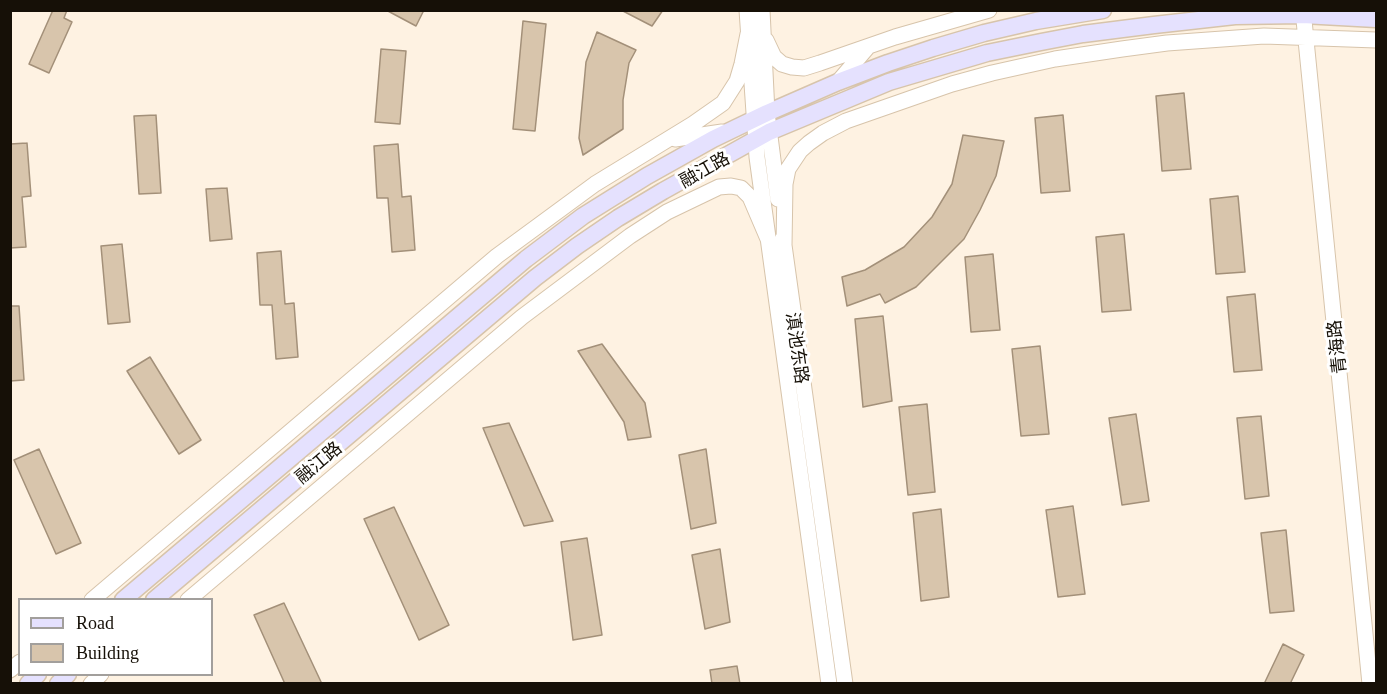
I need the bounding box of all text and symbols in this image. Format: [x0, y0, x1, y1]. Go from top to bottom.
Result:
street label: 融江路 [675, 146, 733, 192]
street label: 滇池东路 [782, 311, 814, 385]
street label: 青海路 [1322, 319, 1350, 375]
street label: 融江路 [290, 436, 346, 488]
legend [18, 598, 213, 676]
text: Road [76, 613, 114, 633]
text: Building [76, 643, 139, 663]

